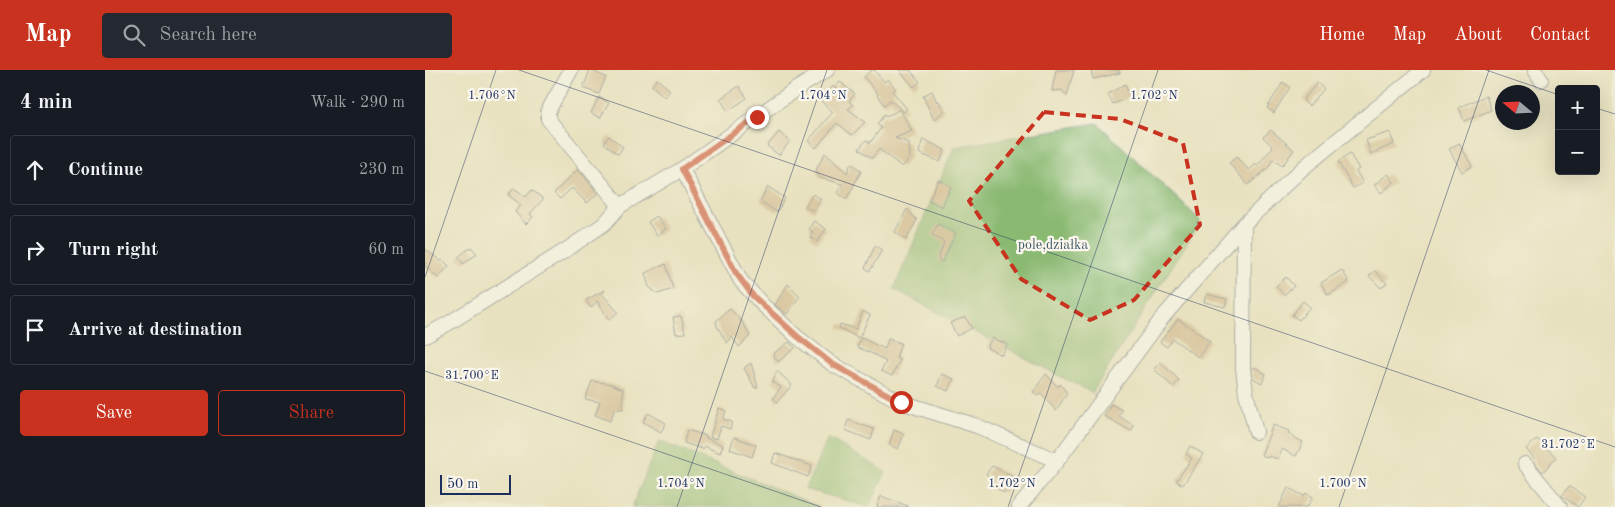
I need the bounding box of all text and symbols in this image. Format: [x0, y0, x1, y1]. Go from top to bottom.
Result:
search box [102, 13, 452, 58]
icon: search [120, 21, 148, 49]
text: Map [25, 23, 72, 47]
text: Search here [160, 26, 257, 45]
text: Home [1319, 26, 1365, 44]
text: Map [1393, 26, 1426, 44]
text: About [1454, 26, 1502, 44]
text: Contact [1530, 26, 1590, 44]
north arrow [1495, 85, 1540, 130]
map controls [1555, 85, 1600, 175]
button: + [1555, 85, 1600, 130]
text: 1.706°N [468, 90, 516, 102]
text: 1.704°N [799, 90, 847, 102]
text: 1.702°N [1130, 90, 1178, 102]
text: 4 min [20, 92, 73, 113]
text: Walk · 290 m [310, 95, 405, 111]
route end [746, 106, 769, 129]
button: − [1555, 130, 1600, 175]
icon: ahead [21, 156, 49, 184]
text: Continue [68, 161, 143, 180]
text: 230 m [359, 162, 404, 178]
icon: right [21, 236, 49, 264]
park label: pole,działka [1018, 238, 1088, 252]
text: Turn right [68, 241, 158, 260]
text: 60 m [368, 242, 404, 258]
icon: arrive [21, 316, 49, 344]
text: Arrive at destination [68, 321, 242, 340]
text: 31.700°E [445, 370, 499, 382]
button: Save [20, 390, 208, 436]
button: Share [218, 390, 405, 436]
route start [890, 391, 913, 414]
text: 31.702°E [1541, 439, 1595, 451]
scale bar [440, 472, 511, 495]
text: 50 m [447, 477, 478, 491]
text: 1.704°N [657, 478, 705, 490]
text: 1.702°N [988, 478, 1036, 490]
text: 1.700°N [1319, 478, 1367, 490]

